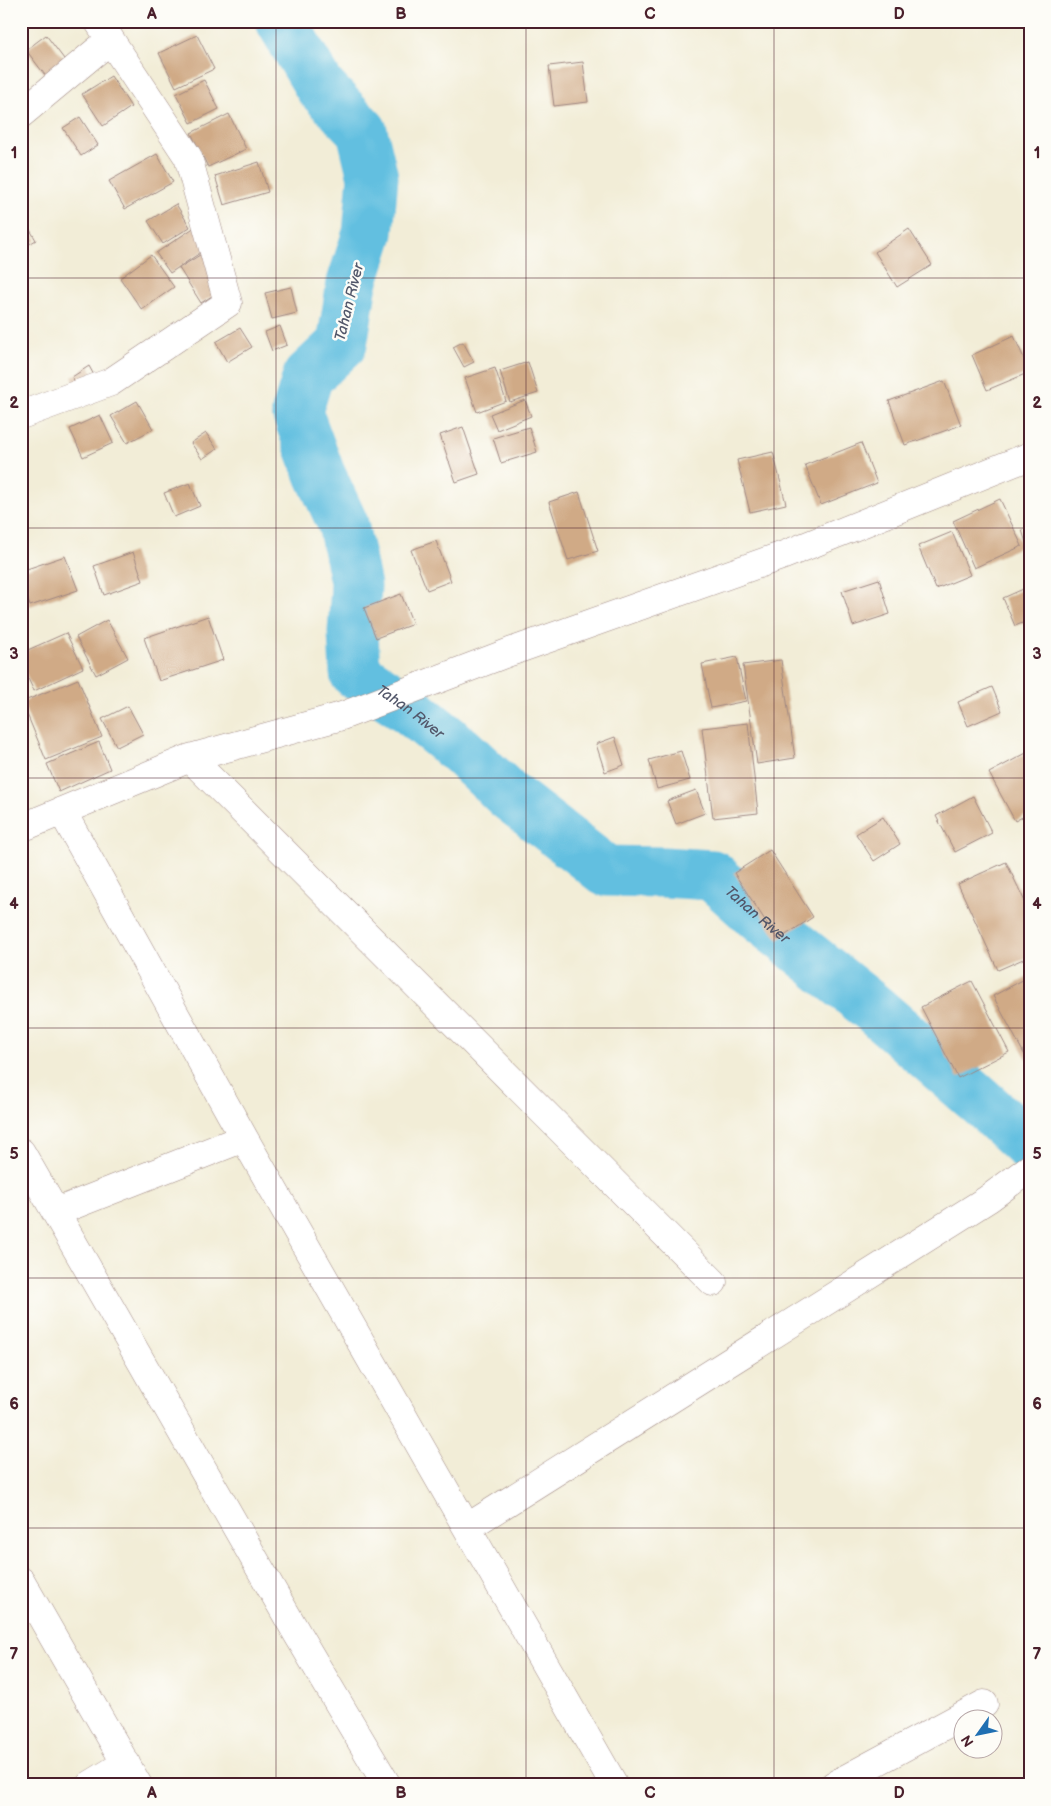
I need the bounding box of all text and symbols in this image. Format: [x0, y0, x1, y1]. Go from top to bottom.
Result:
text: A [146, 5, 157, 24]
text: B [395, 5, 407, 24]
text: C [644, 5, 656, 24]
text: D [893, 5, 905, 24]
text: 1 [11, 144, 17, 163]
text: 1 [1034, 144, 1040, 163]
water label: Tahan River [331, 260, 369, 343]
text: 2 [9, 394, 19, 413]
text: 2 [1032, 394, 1042, 413]
text: 3 [9, 645, 19, 664]
text: 3 [1032, 645, 1042, 664]
water label: Tahan River [373, 681, 449, 744]
water label: Tahan River [721, 882, 795, 949]
text: 4 [9, 895, 19, 914]
text: 4 [1032, 895, 1042, 914]
text: 5 [9, 1145, 19, 1164]
text: 5 [1032, 1145, 1042, 1164]
text: 6 [9, 1395, 19, 1414]
text: 6 [1032, 1395, 1042, 1414]
text: 7 [10, 1645, 19, 1664]
text: 7 [1033, 1645, 1042, 1664]
north arrow [954, 1708, 1004, 1758]
text: N [958, 1732, 978, 1750]
text: A [146, 1784, 157, 1803]
text: B [395, 1784, 407, 1803]
text: C [644, 1784, 656, 1803]
text: D [893, 1784, 905, 1803]

